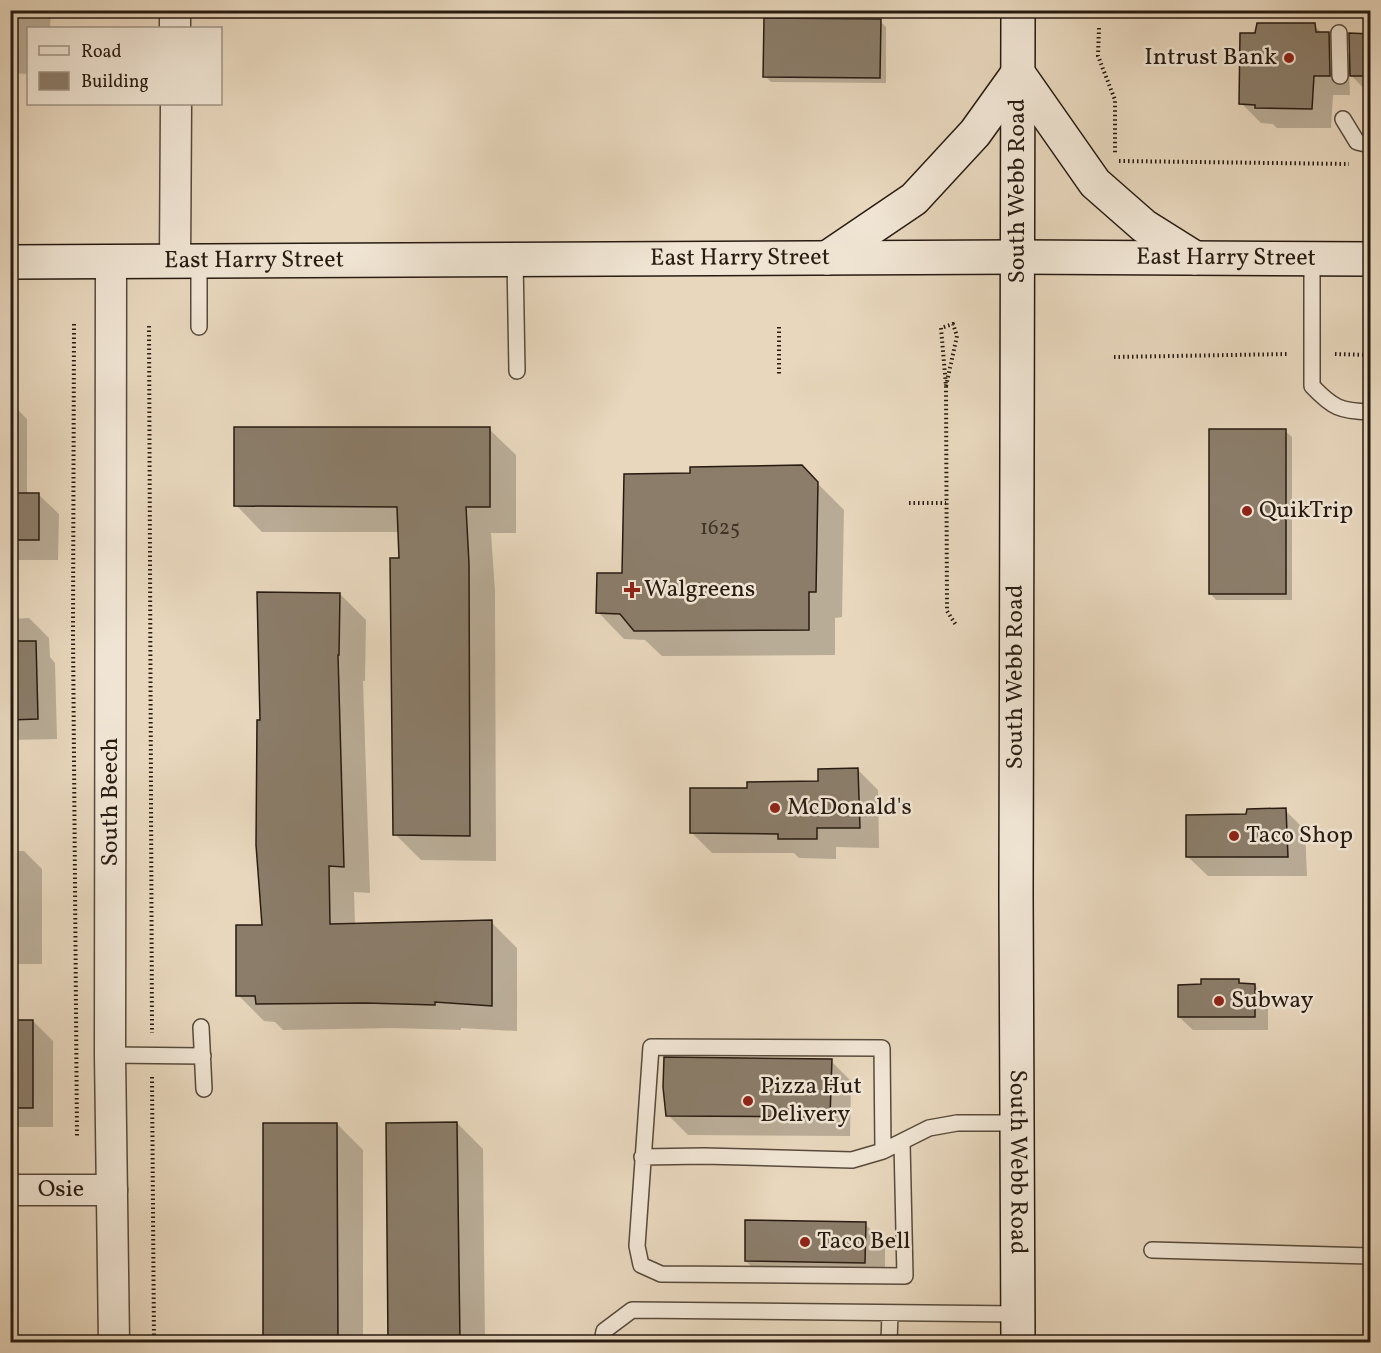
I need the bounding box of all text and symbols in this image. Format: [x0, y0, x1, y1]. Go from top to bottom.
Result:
legend [27, 27, 222, 105]
text: Road [81, 40, 122, 65]
place label: Intrust Bank [1144, 41, 1277, 75]
marker: Intrust Bank [1282, 51, 1296, 65]
text: Building [81, 70, 149, 95]
street label: South Webb Road [1001, 99, 1035, 283]
street label: East Harry Street [650, 241, 830, 276]
street label: East Harry Street [1136, 241, 1316, 276]
street label: East Harry Street [164, 243, 344, 278]
place label: QuikTrip [1259, 494, 1353, 528]
marker: QuikTrip [1240, 504, 1254, 518]
house number: 1625 [700, 514, 740, 543]
place label: Walgreens [644, 573, 755, 607]
marker: Walgreens [625, 583, 639, 597]
street label: South Webb Road [999, 585, 1033, 769]
street label: South Beech [94, 737, 128, 867]
place label: McDonald's [787, 791, 912, 825]
marker: McDonald's [768, 801, 782, 815]
place label: Taco Shop [1246, 819, 1353, 853]
marker: Taco Shop [1227, 829, 1241, 843]
place label: Subway [1231, 984, 1313, 1018]
marker: Subway [1212, 994, 1226, 1008]
street label: South Webb Road [1000, 1069, 1035, 1255]
place label: Pizza Hut Delivery [760, 1070, 862, 1132]
marker: Pizza Hut Delivery [741, 1094, 755, 1108]
street label: Osie [38, 1173, 84, 1207]
place label: Taco Bell [817, 1225, 911, 1259]
marker: Taco Bell [798, 1235, 812, 1249]

